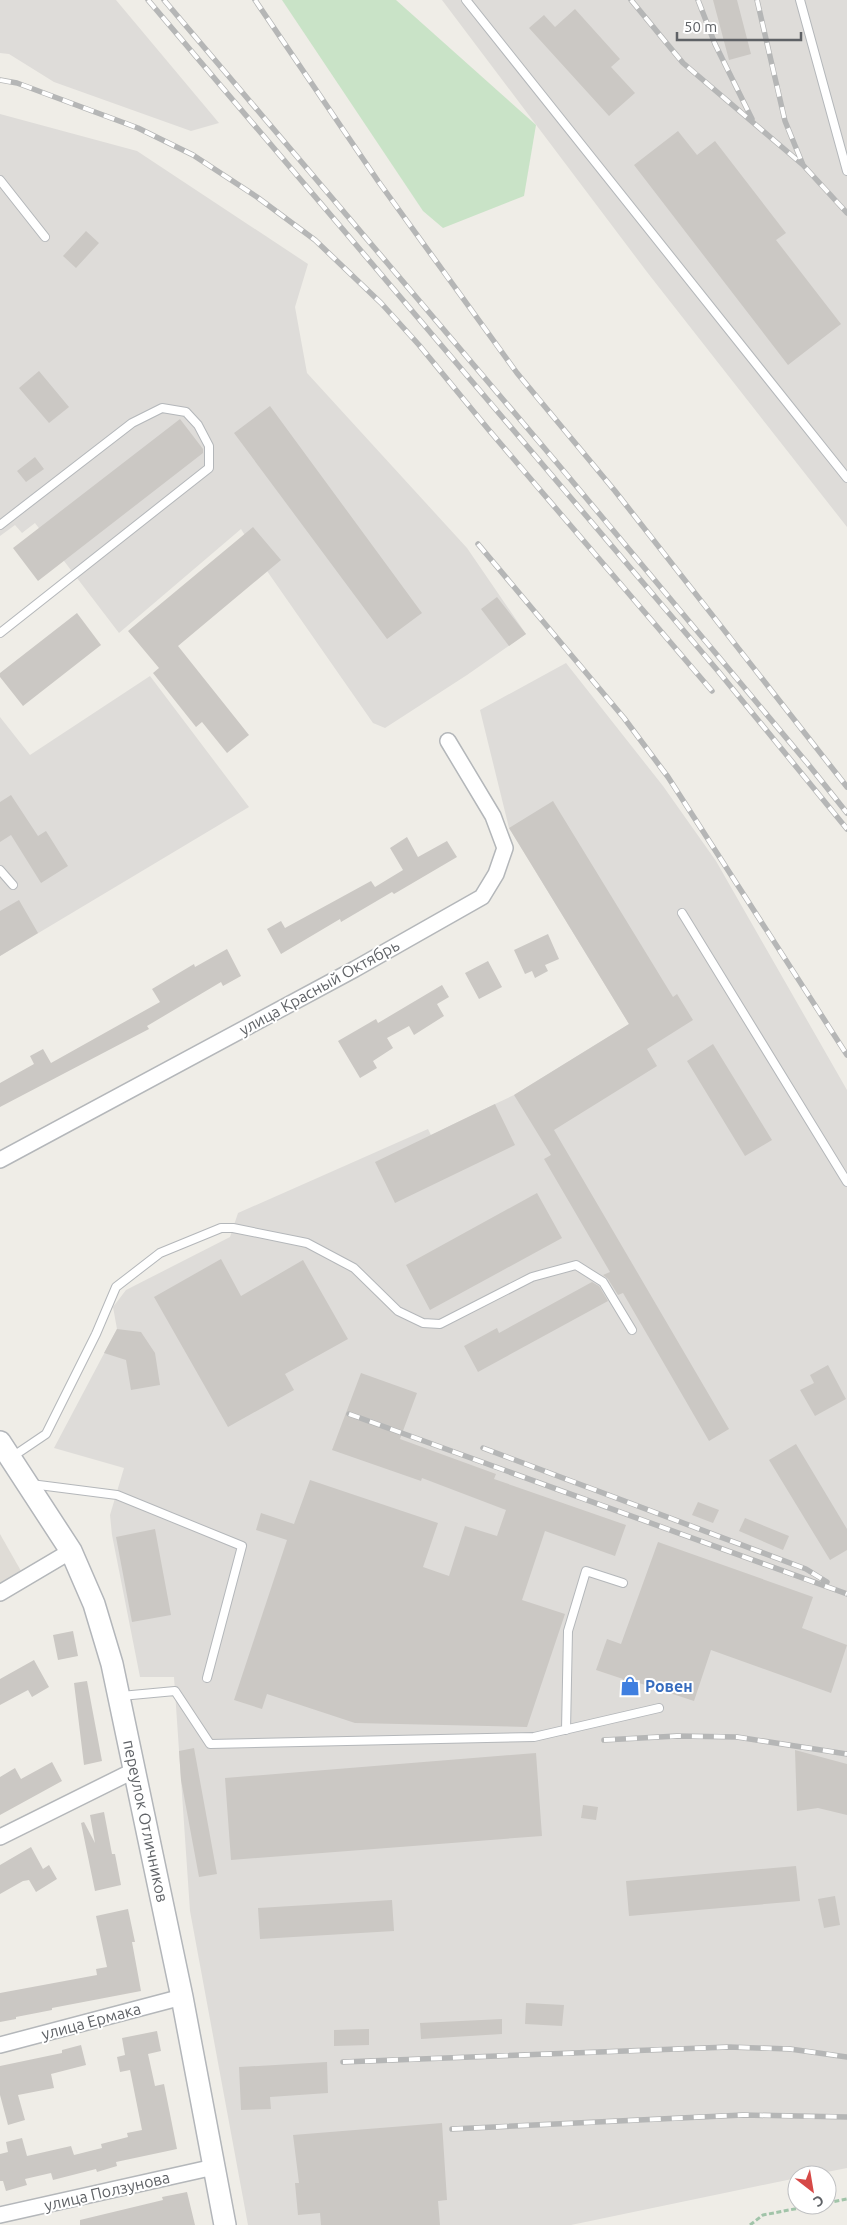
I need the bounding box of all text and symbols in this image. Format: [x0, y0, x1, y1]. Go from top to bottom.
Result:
scale bar [677, 10, 801, 42]
text: 50 m [684, 18, 717, 35]
street label: улица Красный Октябрь [236, 935, 402, 1039]
shop icon: Ровен [619, 1675, 641, 1697]
place label: Ровен [645, 1677, 693, 1695]
street label: переулок Отличников [120, 1738, 172, 1904]
street label: улица Ермака [39, 1999, 143, 2043]
north arrow [787, 2165, 837, 2215]
street label: улица Ползунова [42, 2168, 172, 2214]
text: С [811, 2192, 827, 2210]

